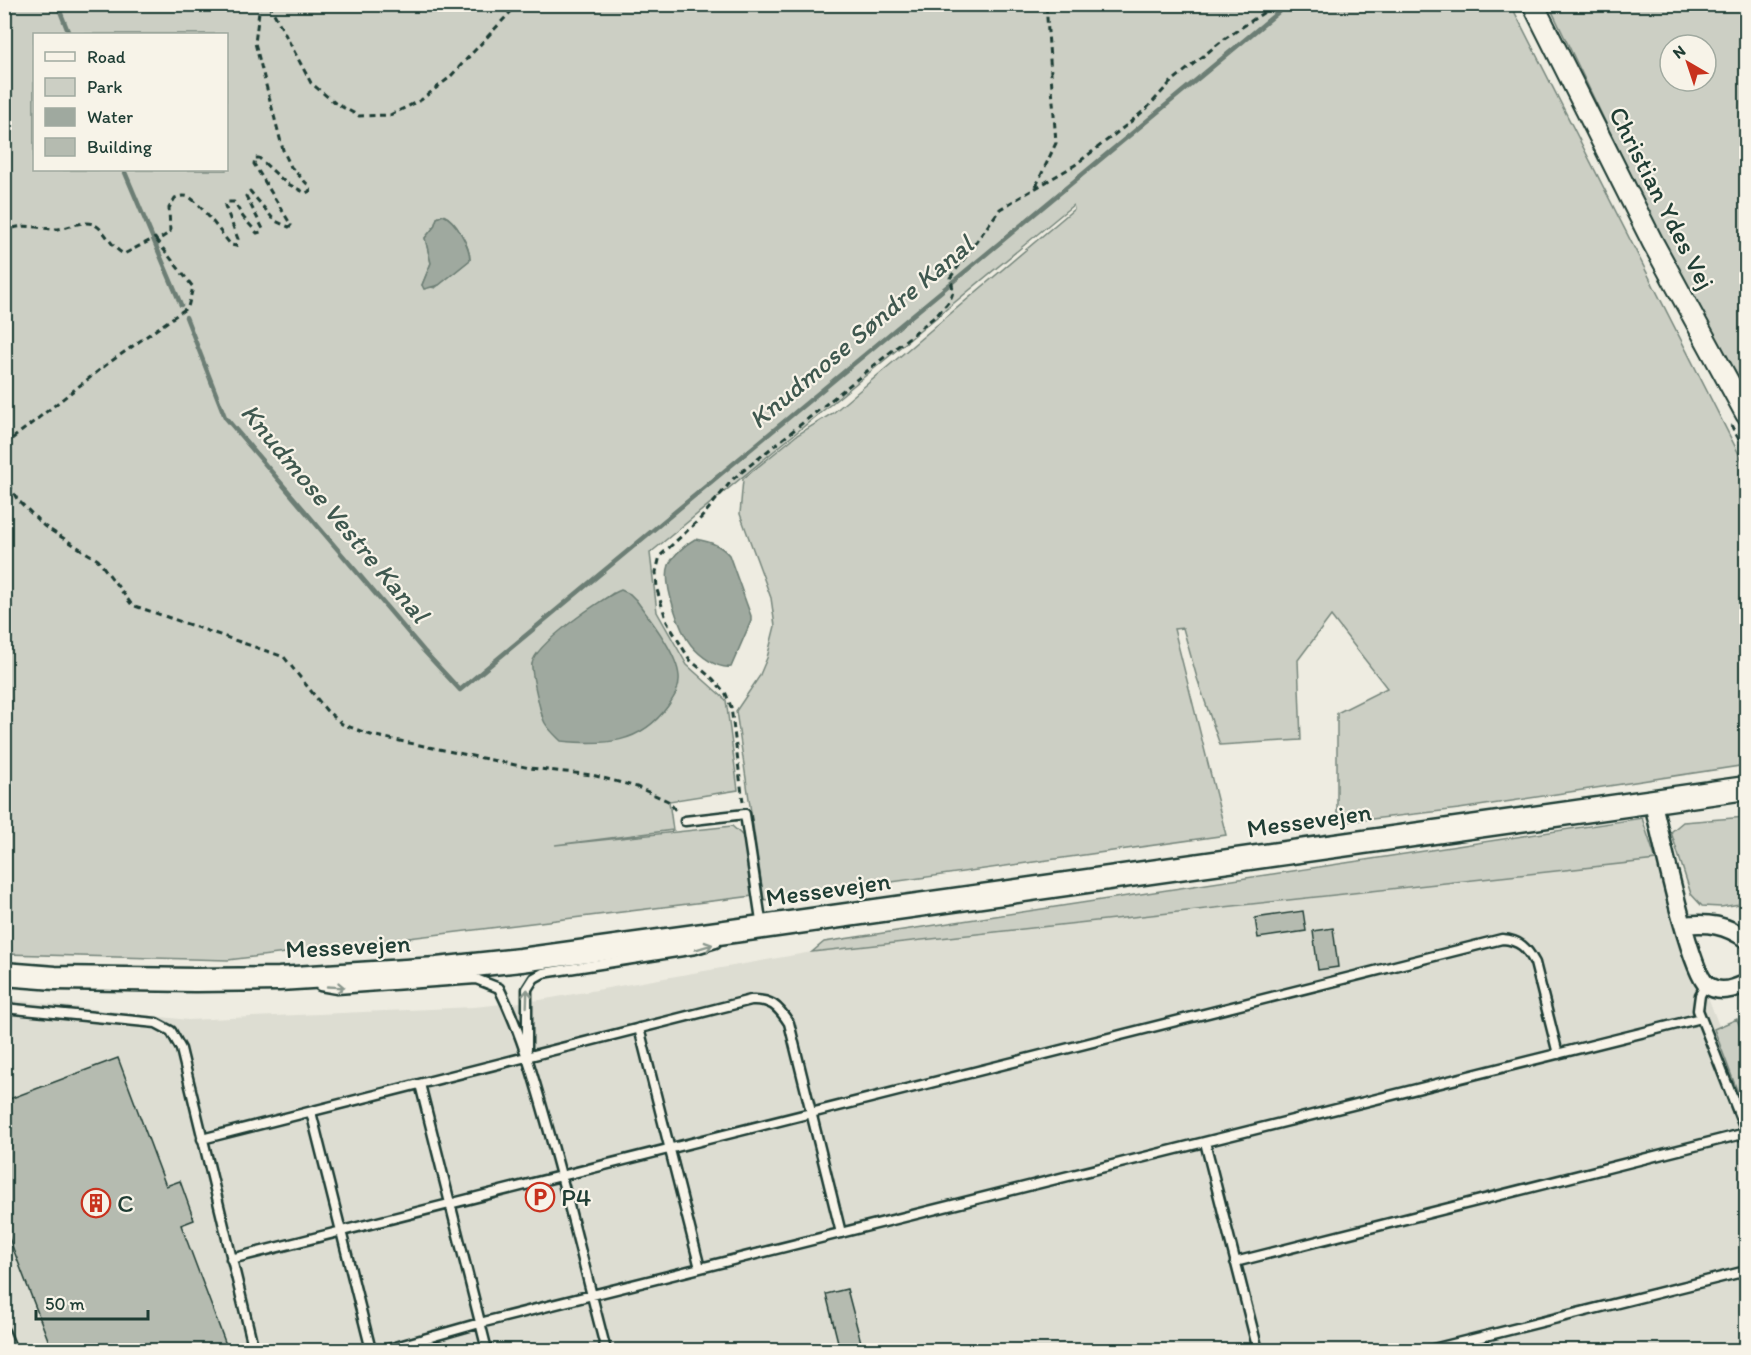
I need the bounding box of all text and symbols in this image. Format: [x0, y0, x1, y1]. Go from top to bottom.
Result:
legend [33, 33, 228, 171]
north arrow [1658, 33, 1718, 93]
text: N [1669, 41, 1689, 63]
text: Road [87, 46, 126, 68]
text: Park [87, 76, 122, 98]
street label: Christian Ydes Vej [1602, 101, 1722, 295]
text: Water [87, 106, 133, 128]
text: Building [87, 136, 153, 158]
water label: Knudmose Søndre Kanal [741, 226, 982, 435]
water label: Knudmose Vestre Kanal [234, 396, 438, 631]
street label: Messevejen [1245, 795, 1374, 845]
street label: Messevejen [764, 864, 893, 914]
street label: Messevejen [284, 927, 412, 965]
one-way arrow [694, 940, 713, 951]
one-way arrow [326, 982, 346, 993]
one-way arrow [522, 988, 533, 1008]
parking icon: P4 [524, 1181, 556, 1213]
place label: P4 [561, 1181, 592, 1213]
building icon: C [80, 1187, 112, 1219]
place label: C [117, 1187, 134, 1219]
scale bar [36, 1283, 148, 1321]
text: 50 m [45, 1293, 85, 1315]

